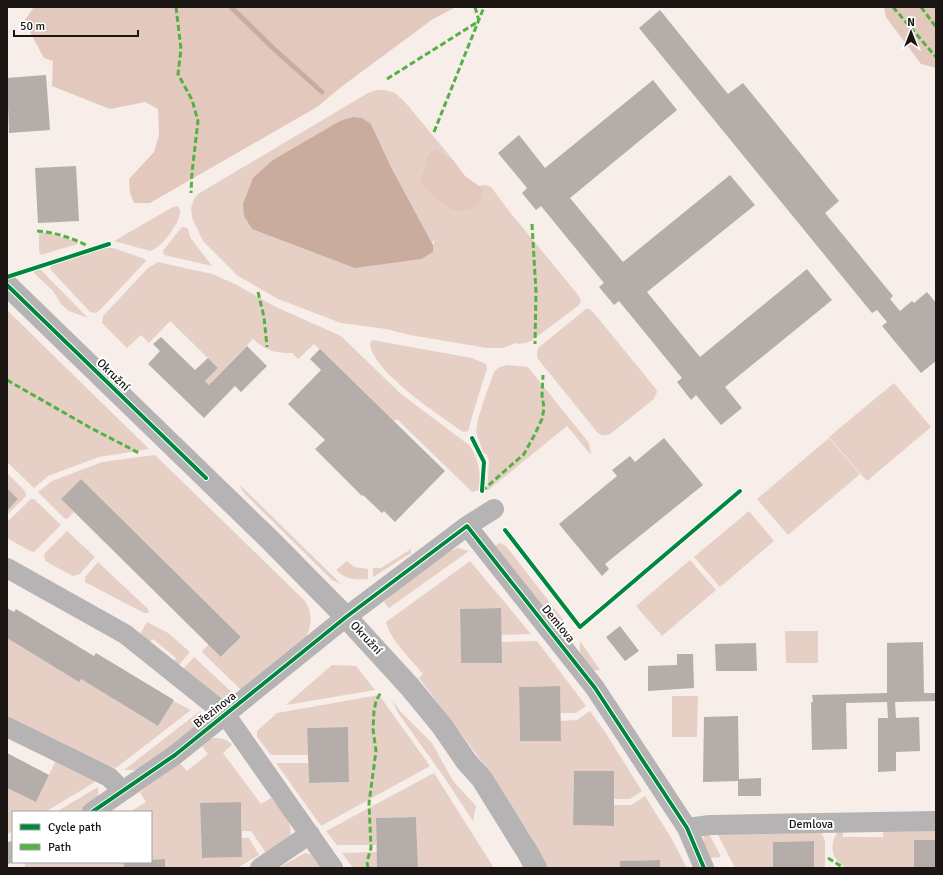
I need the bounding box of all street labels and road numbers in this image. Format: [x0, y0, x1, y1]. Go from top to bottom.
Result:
street label: Okružní [93, 356, 133, 395]
street label: Demlova [538, 602, 578, 646]
street label: Okružní [347, 618, 386, 658]
street label: Březinova [191, 689, 239, 731]
street label: Demlova [789, 817, 833, 832]

